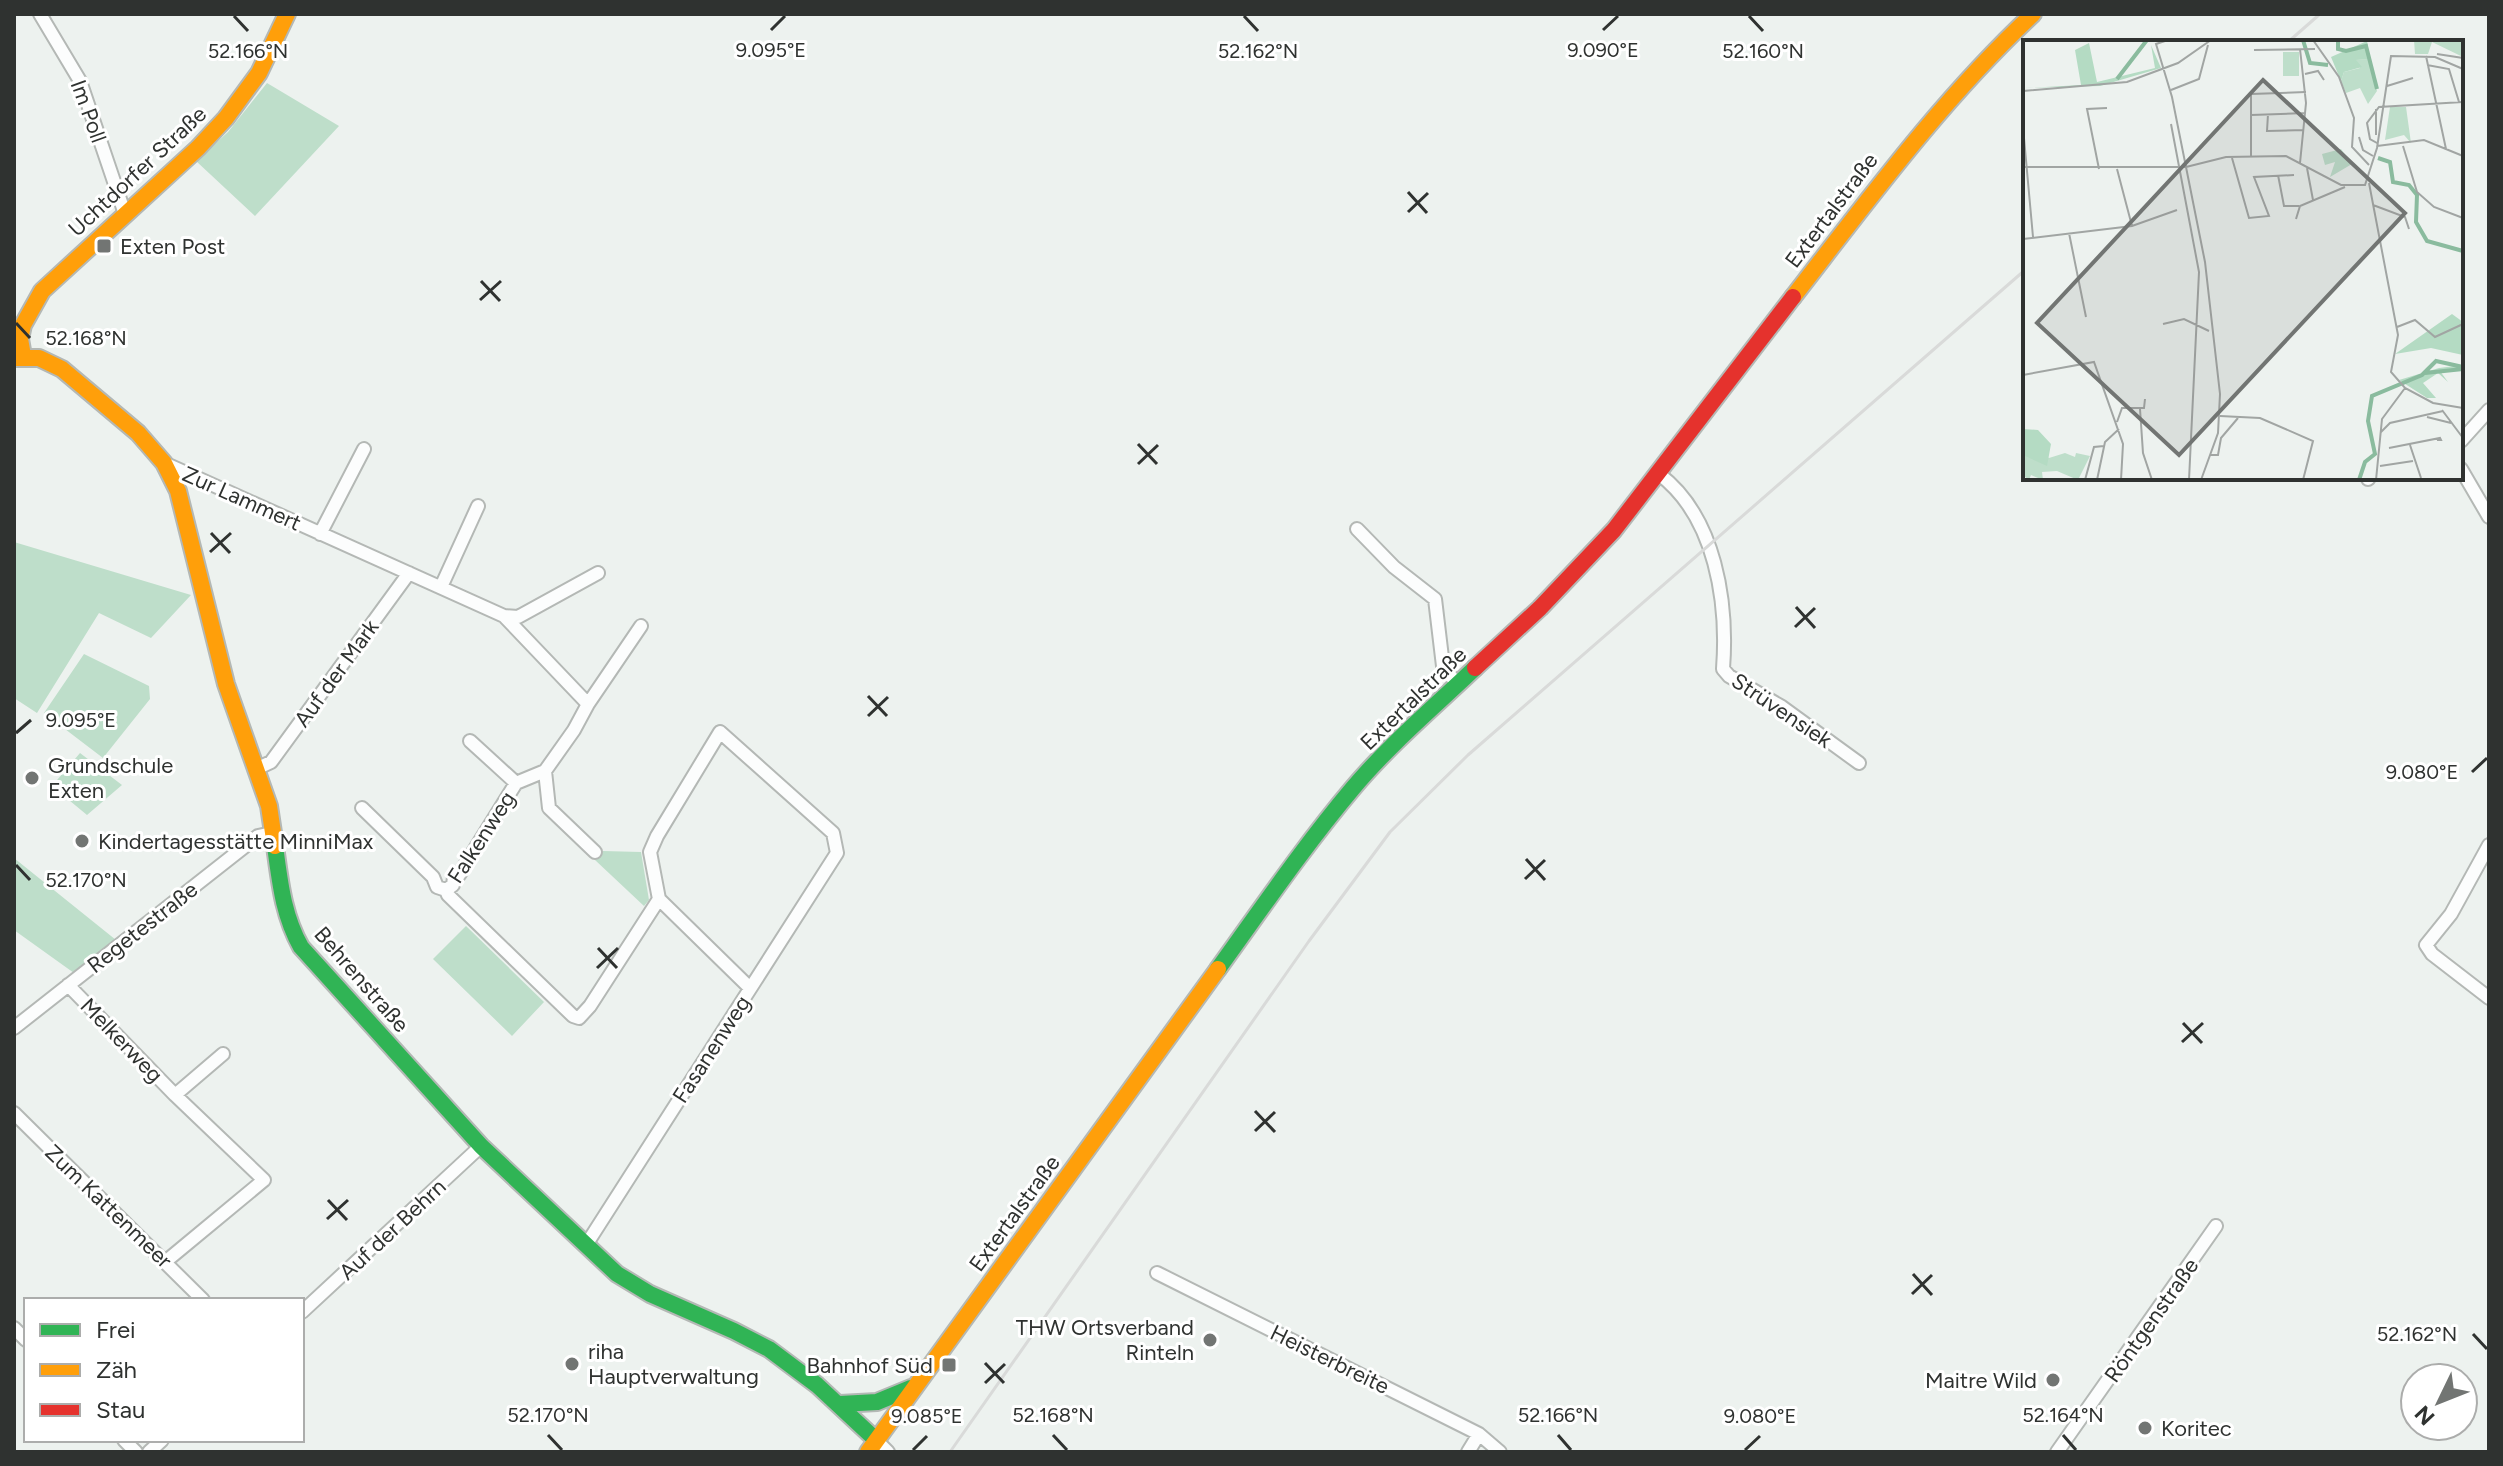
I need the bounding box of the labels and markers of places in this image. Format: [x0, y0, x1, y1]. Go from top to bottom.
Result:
place label: Exten Post [120, 233, 225, 260]
marker: Exten Post [95, 237, 113, 255]
place label: Grundschule Exten [48, 752, 173, 804]
marker: Grundschule Exten [23, 769, 41, 787]
place label: Kindertagesstätte MinniMax [98, 828, 374, 855]
marker: Kindertagesstätte MinniMax [73, 832, 91, 850]
place label: THW Ortsverband Rinteln [1016, 1314, 1194, 1366]
marker: THW Ortsverband Rinteln [1201, 1331, 1219, 1349]
place label: riha Hauptverwaltung [588, 1338, 759, 1390]
place label: Bahnhof Süd [807, 1352, 933, 1379]
marker: riha Hauptverwaltung [563, 1355, 581, 1373]
marker: Bahnhof Süd [940, 1356, 958, 1374]
place label: Maitre Wild [1925, 1367, 2037, 1394]
marker: Maitre Wild [2044, 1371, 2062, 1389]
place label: Koritec [2161, 1415, 2232, 1442]
marker: Koritec [2136, 1419, 2154, 1437]

